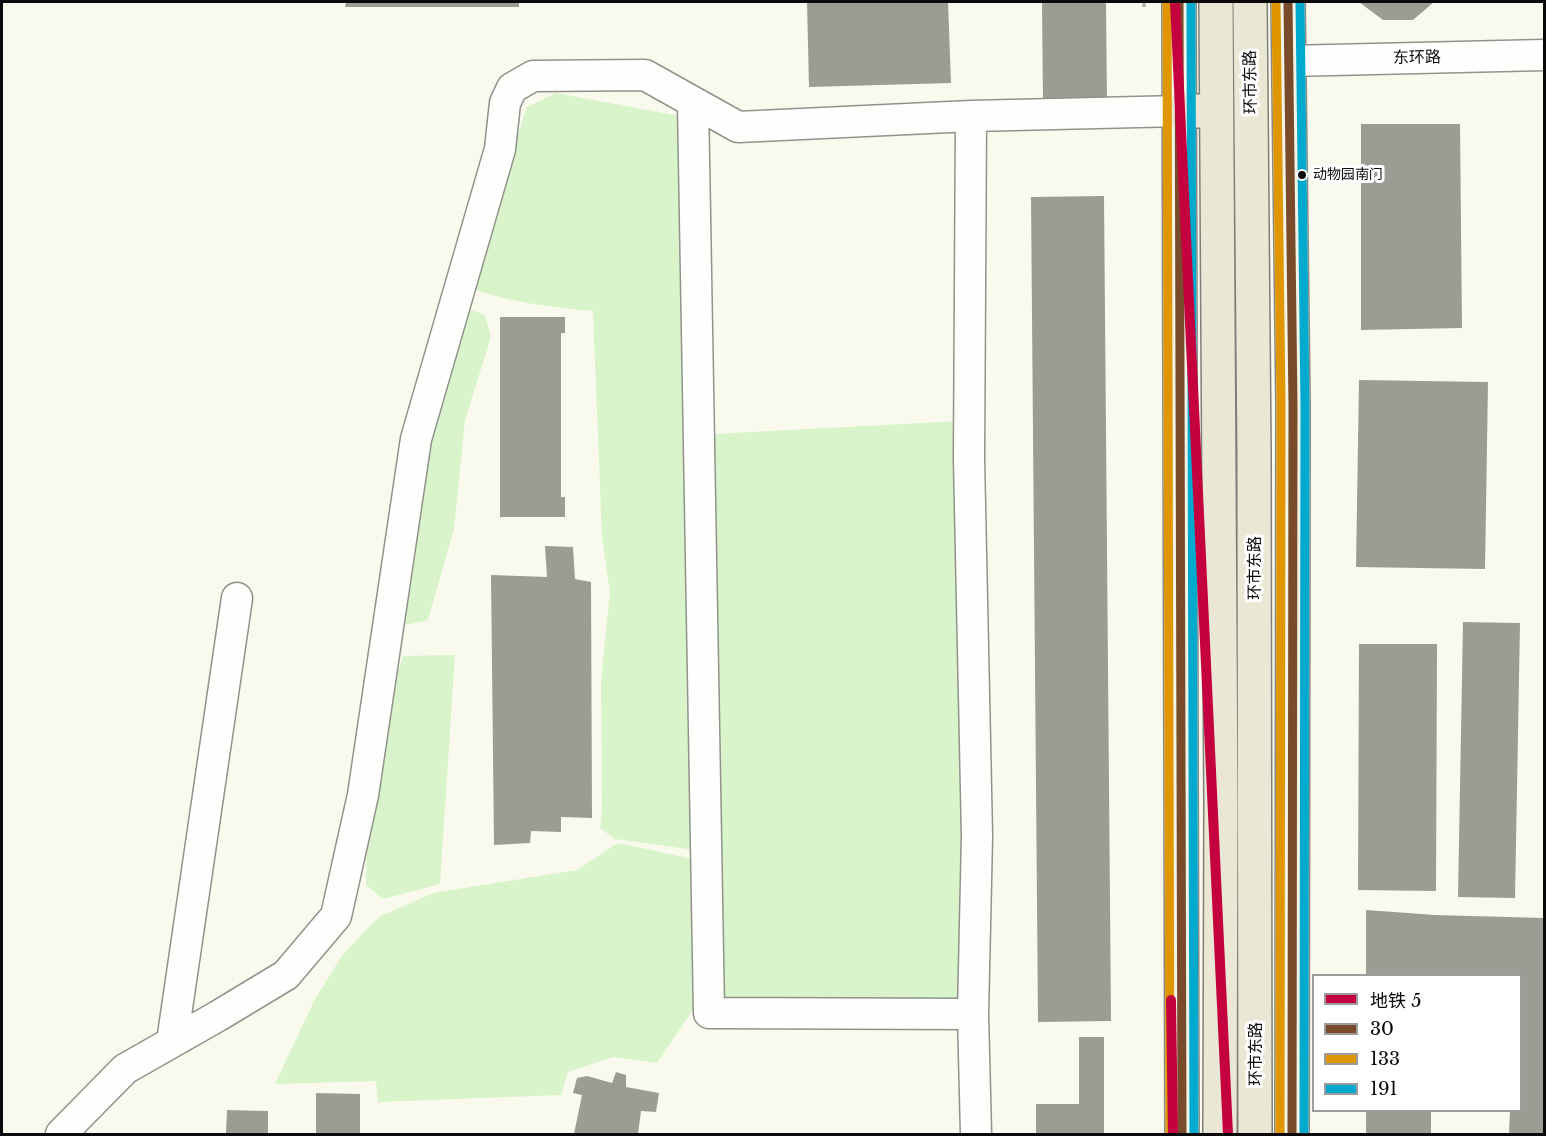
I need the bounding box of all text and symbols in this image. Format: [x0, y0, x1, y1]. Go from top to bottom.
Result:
street label: 东环路 [1393, 48, 1441, 68]
street label: 环市东路 [1241, 50, 1261, 114]
place label: 动物园南门 [1313, 167, 1383, 183]
marker: 动物园南门 [1296, 169, 1308, 181]
street label: 环市东路 [1245, 536, 1265, 600]
legend [1312, 974, 1522, 1112]
text: 地铁 5 [1370, 990, 1421, 1012]
text: 30 [1370, 1018, 1394, 1040]
street label: 环市东路 [1246, 1022, 1266, 1086]
text: 133 [1370, 1048, 1400, 1070]
text: 191 [1370, 1078, 1398, 1100]

